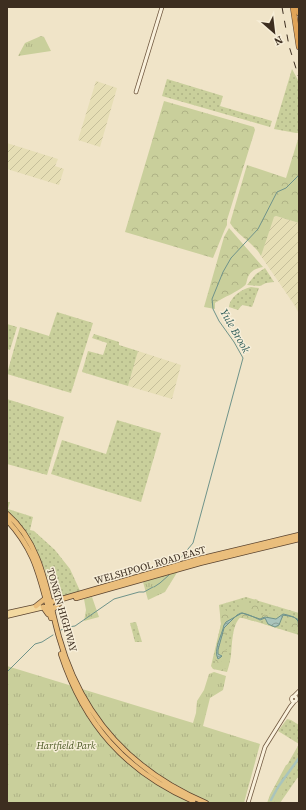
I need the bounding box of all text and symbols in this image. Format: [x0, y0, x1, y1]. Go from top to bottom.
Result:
north arrow [254, 12, 294, 52]
text: N [271, 32, 286, 49]
water label: Yule Brook [216, 306, 254, 356]
street label: WELSHPOOL ROAD EAST [93, 543, 207, 587]
street label: TONKIN HIGHWAY [44, 567, 80, 654]
park label: Hartfield Park [35, 739, 96, 752]

